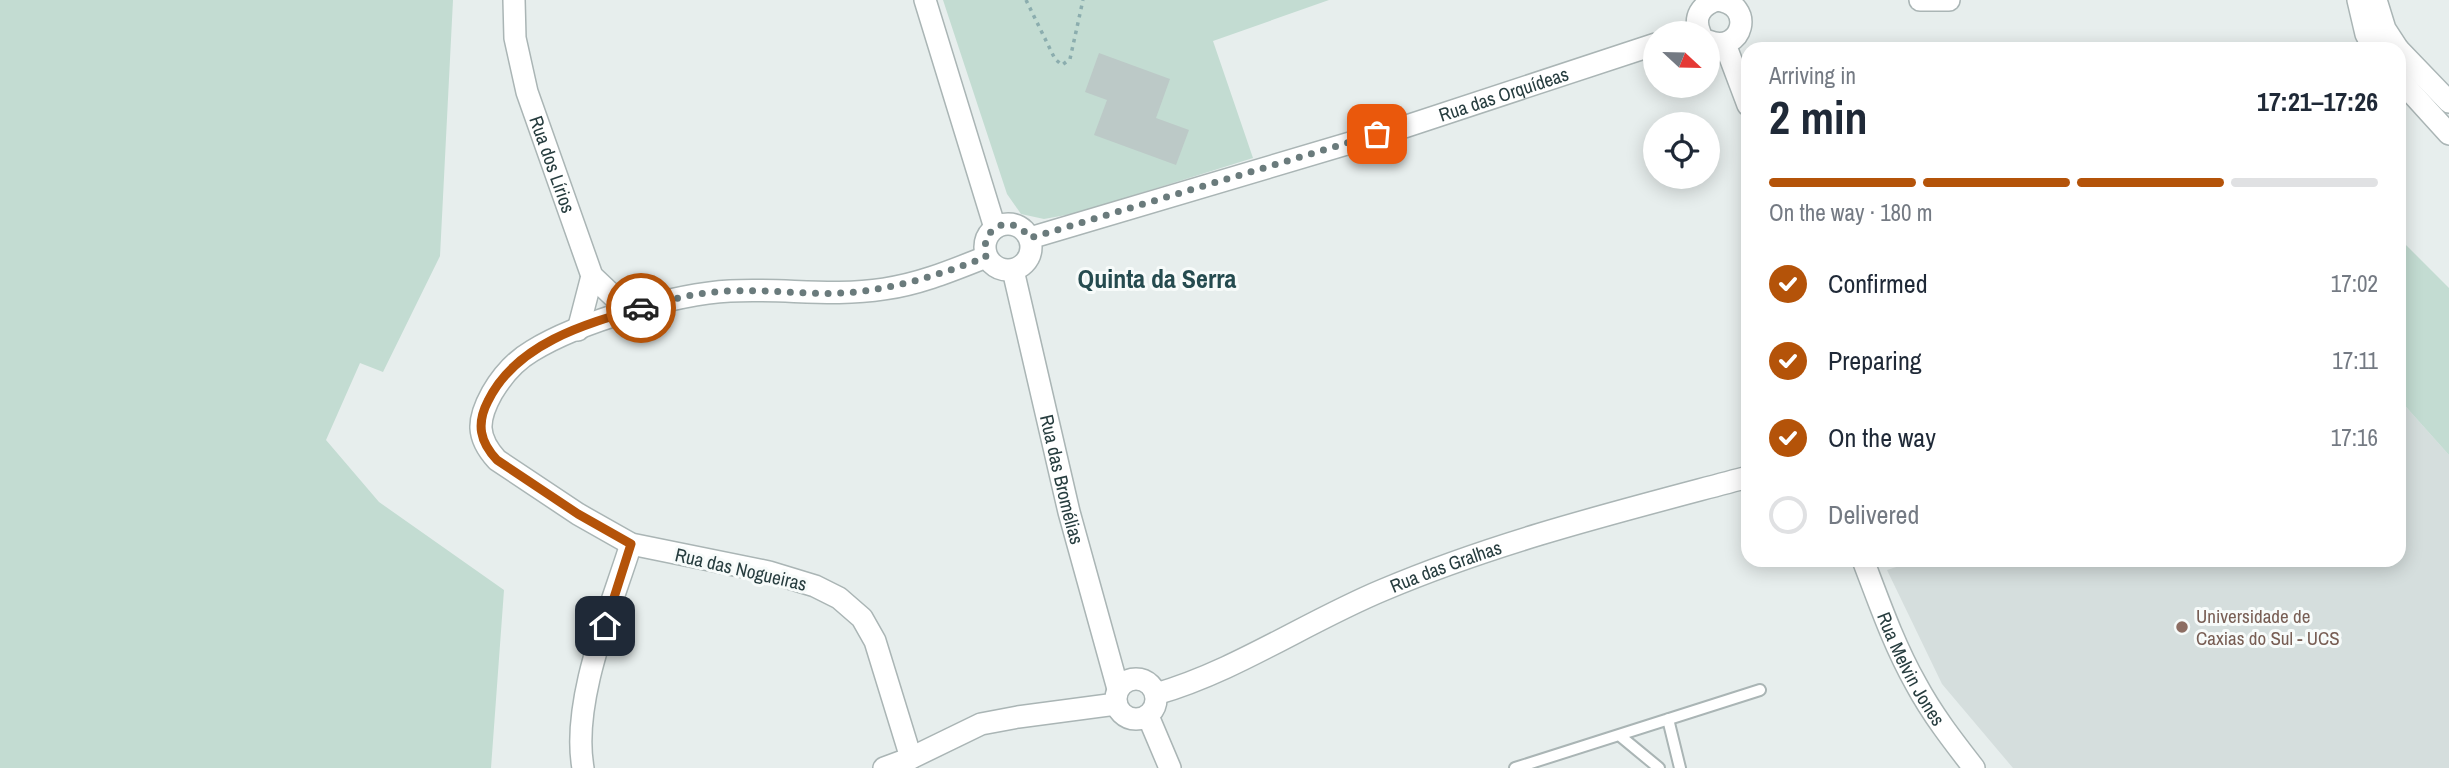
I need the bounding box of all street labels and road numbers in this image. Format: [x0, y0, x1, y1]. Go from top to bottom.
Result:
street label: Rua das Orquídeas [1435, 61, 1572, 128]
street label: Rua dos Lírios [523, 112, 582, 217]
street label: Rua das Bromélias [1034, 412, 1090, 547]
street label: Rua das Gralhas [1386, 534, 1505, 599]
street label: Rua das Nogueiras [673, 541, 810, 597]
street label: Rua Melvin Jones [1871, 608, 1951, 731]

